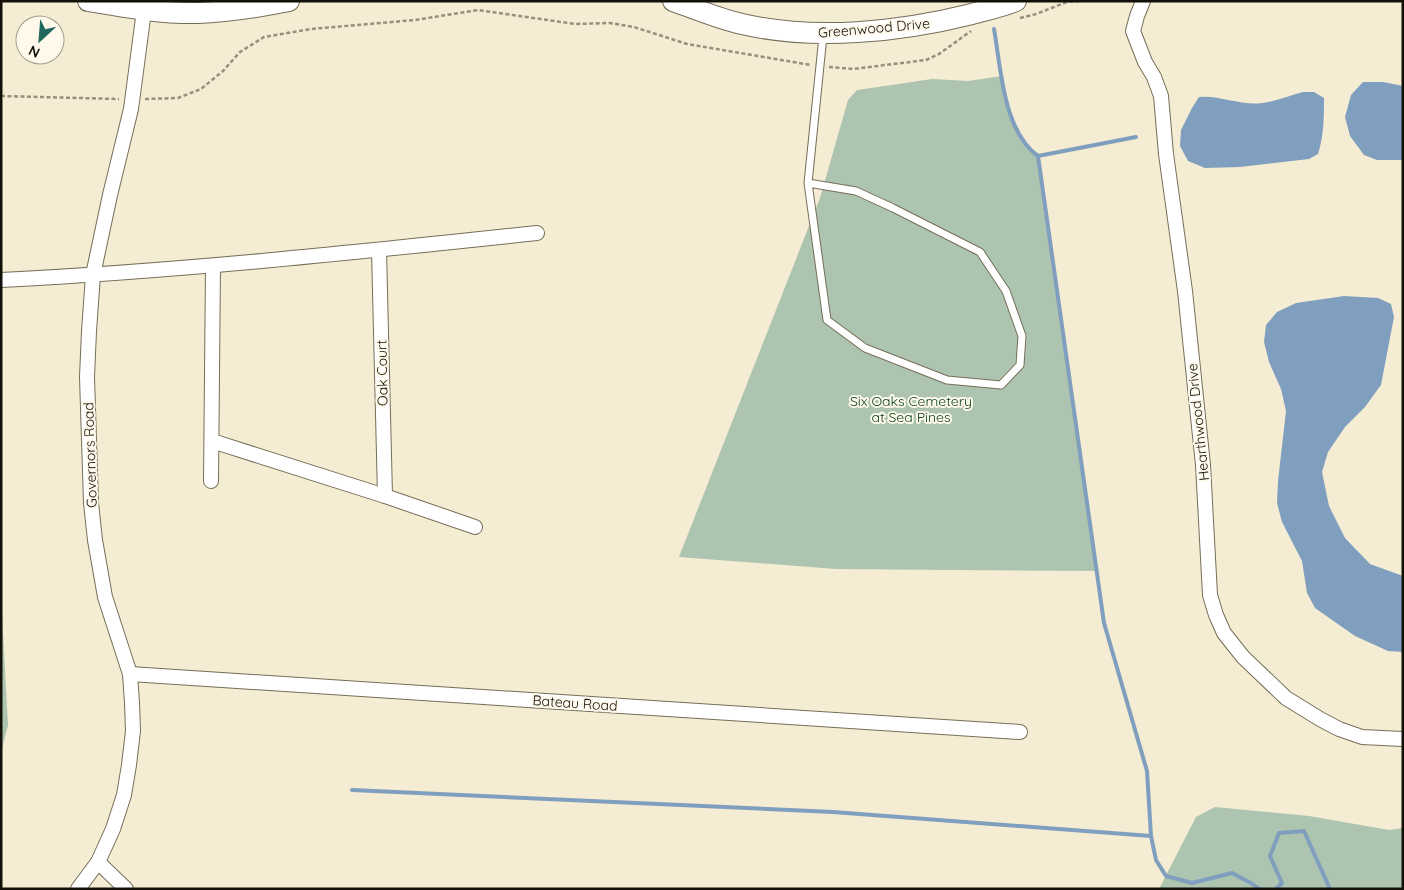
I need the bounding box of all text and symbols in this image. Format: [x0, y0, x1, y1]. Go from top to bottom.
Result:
street label: Greenwood Drive [817, 14, 931, 42]
north arrow [15, 15, 65, 65]
text: N [26, 41, 43, 62]
street label: Oak Court [372, 339, 392, 406]
street label: Hearthwood Drive [1183, 362, 1213, 482]
park label: Six Oaks Cemetery at Sea Pines [850, 392, 972, 426]
street label: Governors Road [79, 402, 101, 508]
street label: Bateau Road [532, 691, 618, 715]

